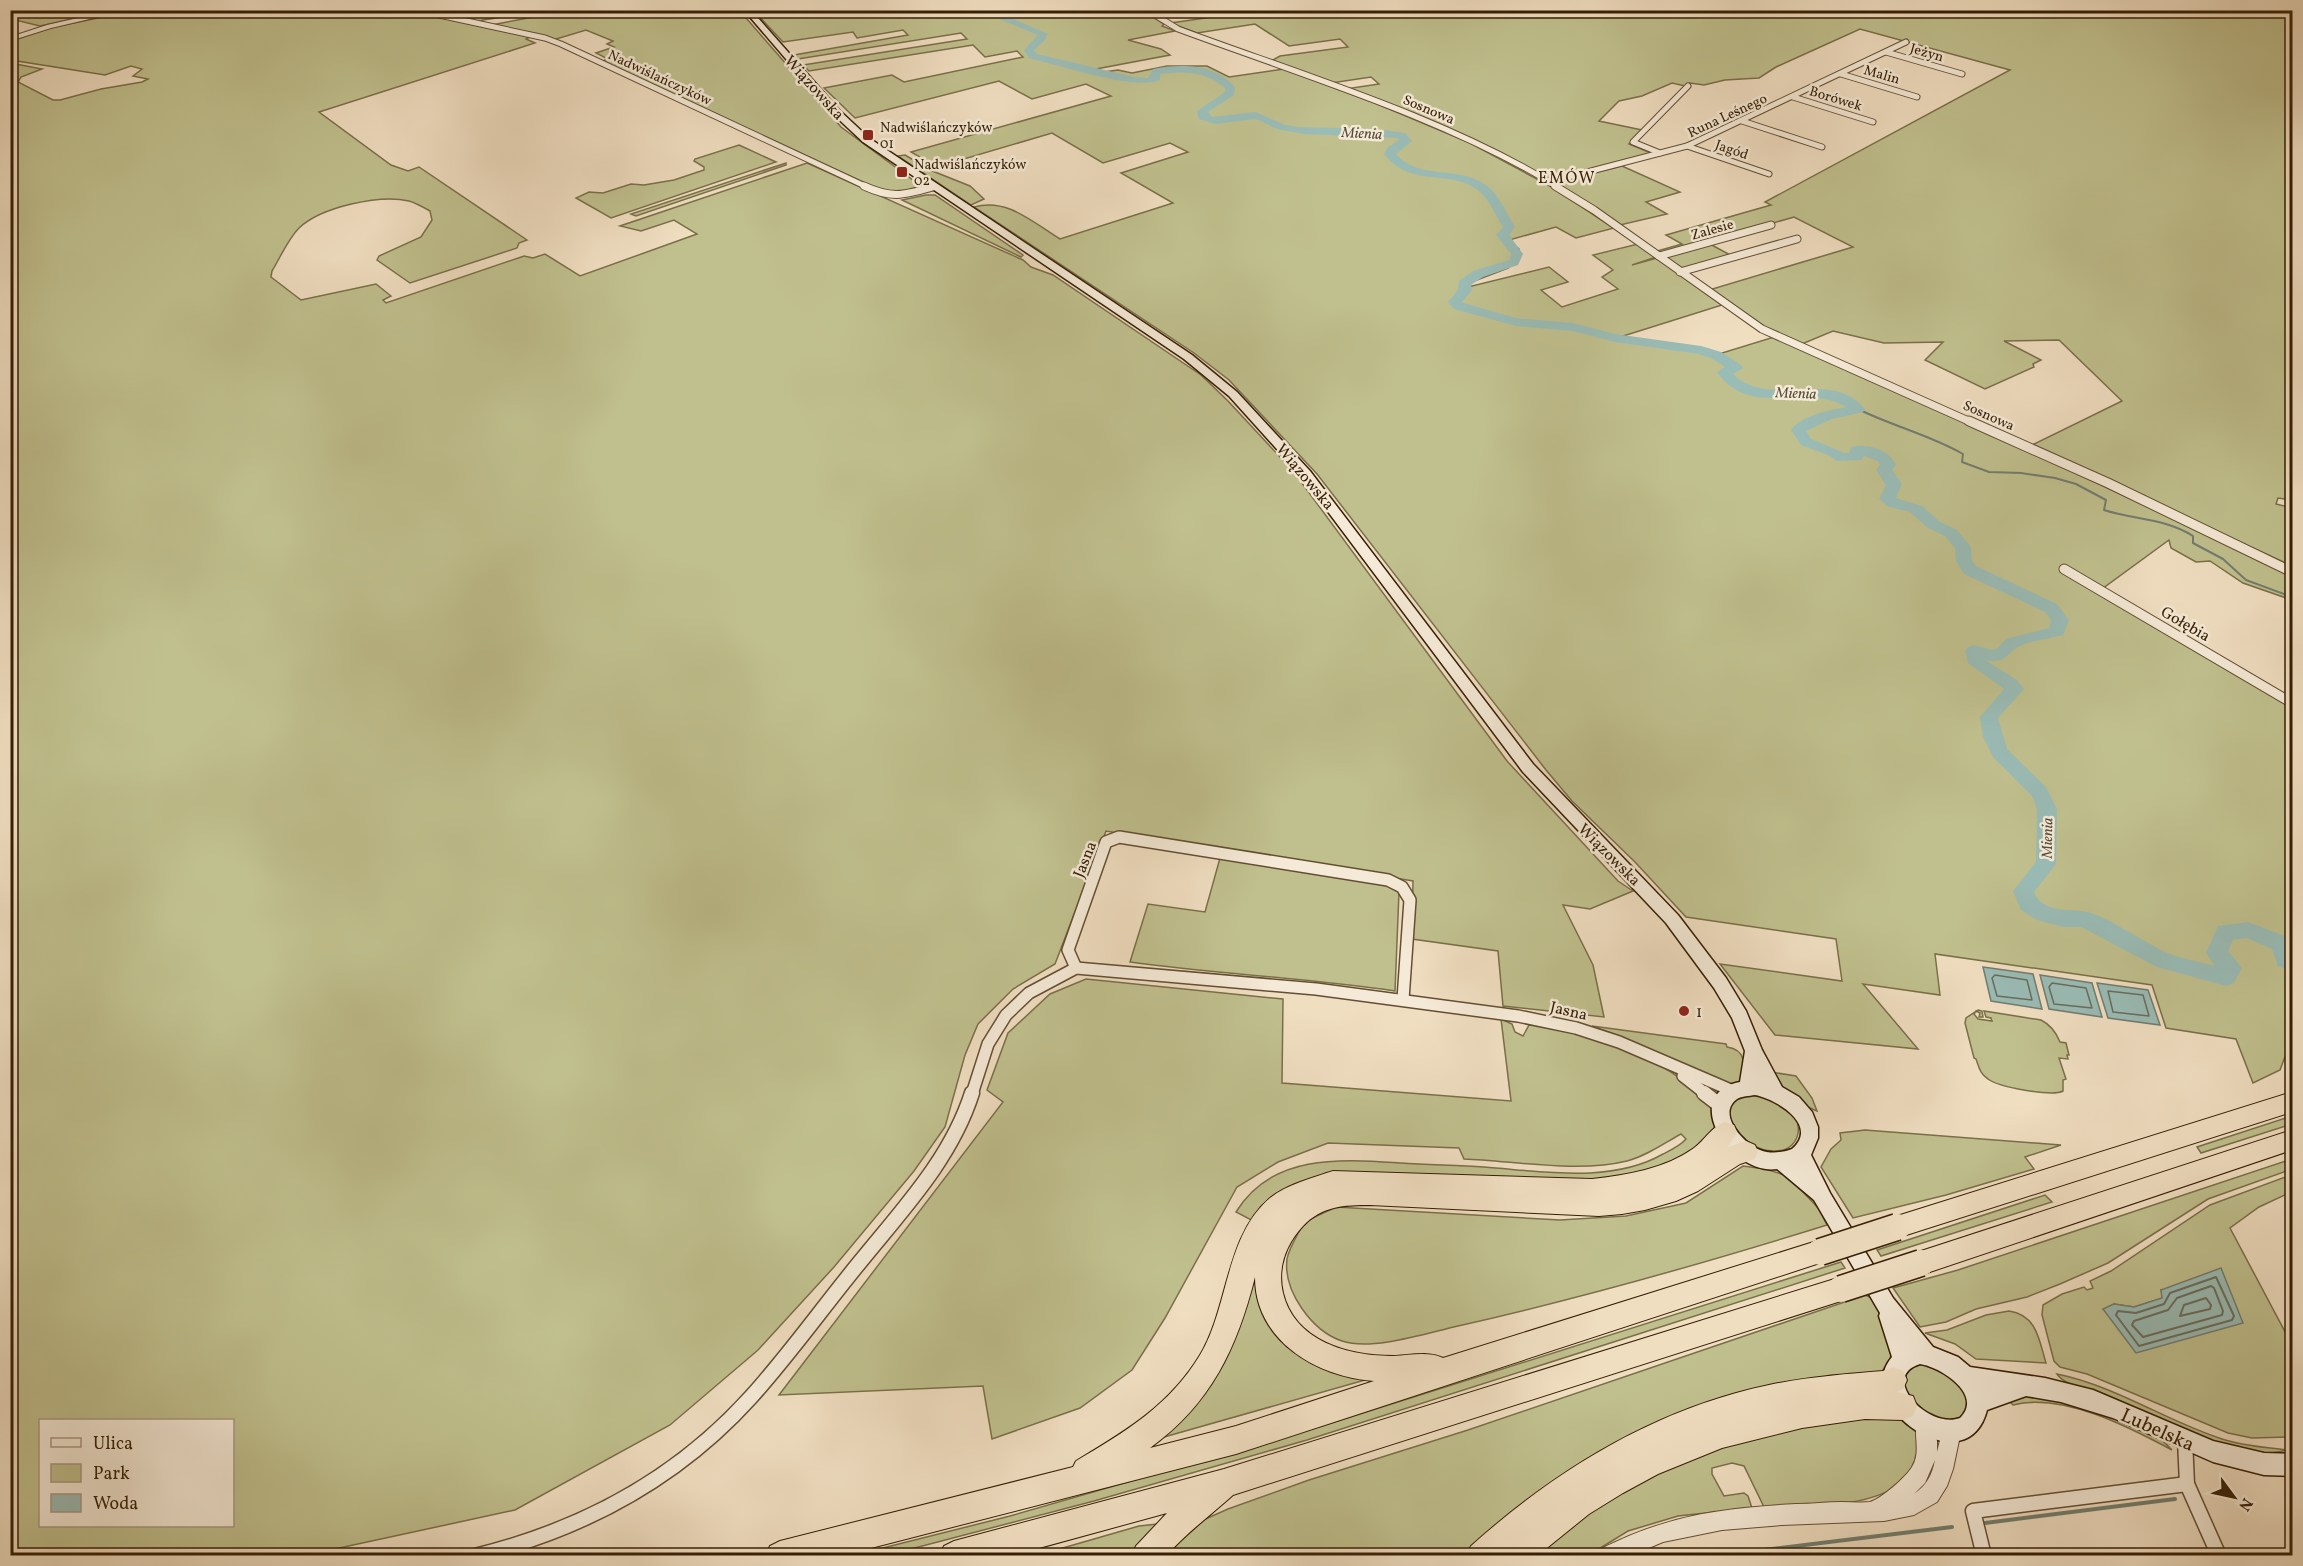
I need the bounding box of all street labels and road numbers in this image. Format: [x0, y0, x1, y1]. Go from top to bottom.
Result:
street label: Jeżyn [1908, 40, 1946, 67]
street label: Nadwiślańczyków [604, 46, 714, 111]
street label: Wiązowska [778, 51, 849, 126]
street label: Malin [1861, 61, 1902, 90]
street label: Borówek [1807, 82, 1865, 117]
street label: Runa Leśnego [1685, 90, 1770, 143]
street label: Sosnowa [1400, 91, 1457, 130]
street label: Jagód [1712, 136, 1751, 165]
street label: Zalesie [1689, 215, 1736, 246]
street label: Sosnowa [1960, 397, 2017, 436]
street label: Wiązowska [1270, 439, 1339, 515]
street label: Gołębia [2156, 602, 2214, 648]
street label: Wiązowska [1572, 819, 1645, 892]
street label: Jasna [1069, 838, 1103, 881]
street label: Jasna [1548, 997, 1589, 1027]
street label: Lubelska [2116, 1402, 2199, 1460]

